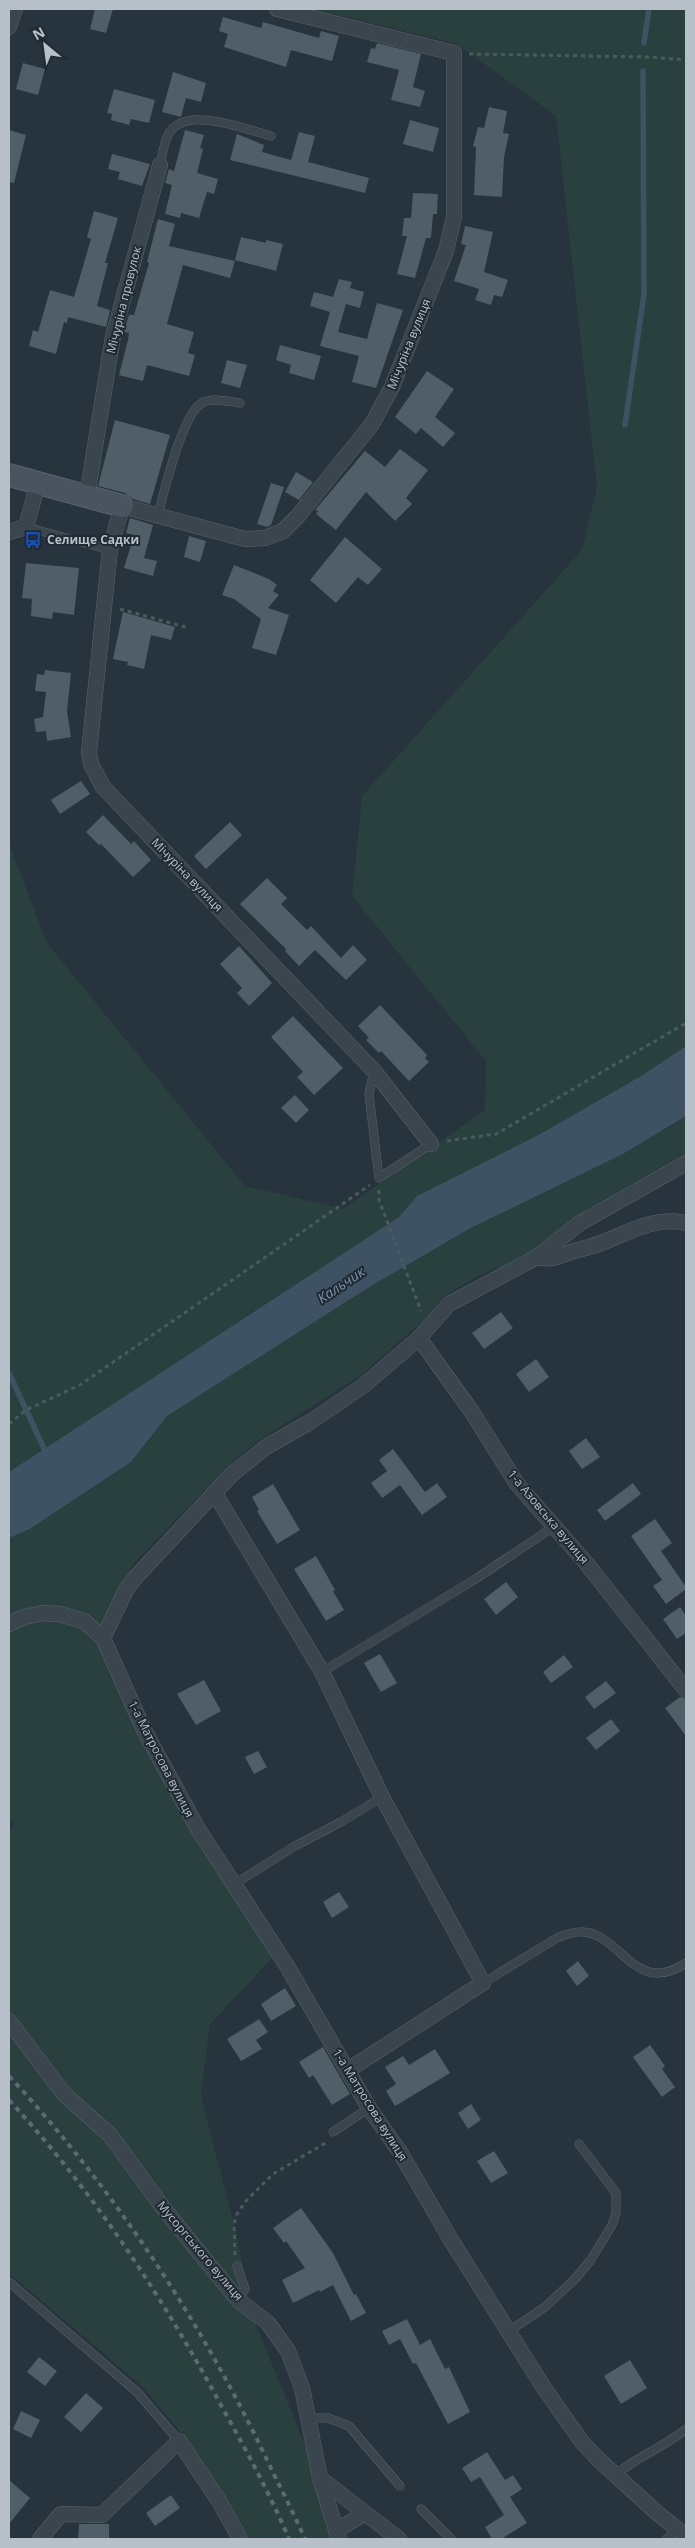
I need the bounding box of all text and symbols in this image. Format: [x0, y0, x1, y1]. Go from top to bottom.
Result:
north arrow [20, 20, 70, 70]
text: N [29, 22, 48, 44]
street label: Мічуріна провулок [102, 244, 145, 355]
street label: Мічуріна вулиця [383, 296, 434, 392]
bus stop icon: Селище Садки [23, 530, 43, 550]
place label: Селище Садки [47, 531, 139, 548]
street label: Мічуріна вулиця [148, 834, 227, 915]
water label: Кальчик [313, 1261, 369, 1307]
street label: 1-а Азовська вулиця [504, 1466, 593, 1567]
street label: 1-а Матросова вулиця [125, 1697, 198, 1820]
street label: 1-а Матросова вулиця [329, 2045, 412, 2164]
street label: Мусоргського вулиця [154, 2197, 247, 2304]

